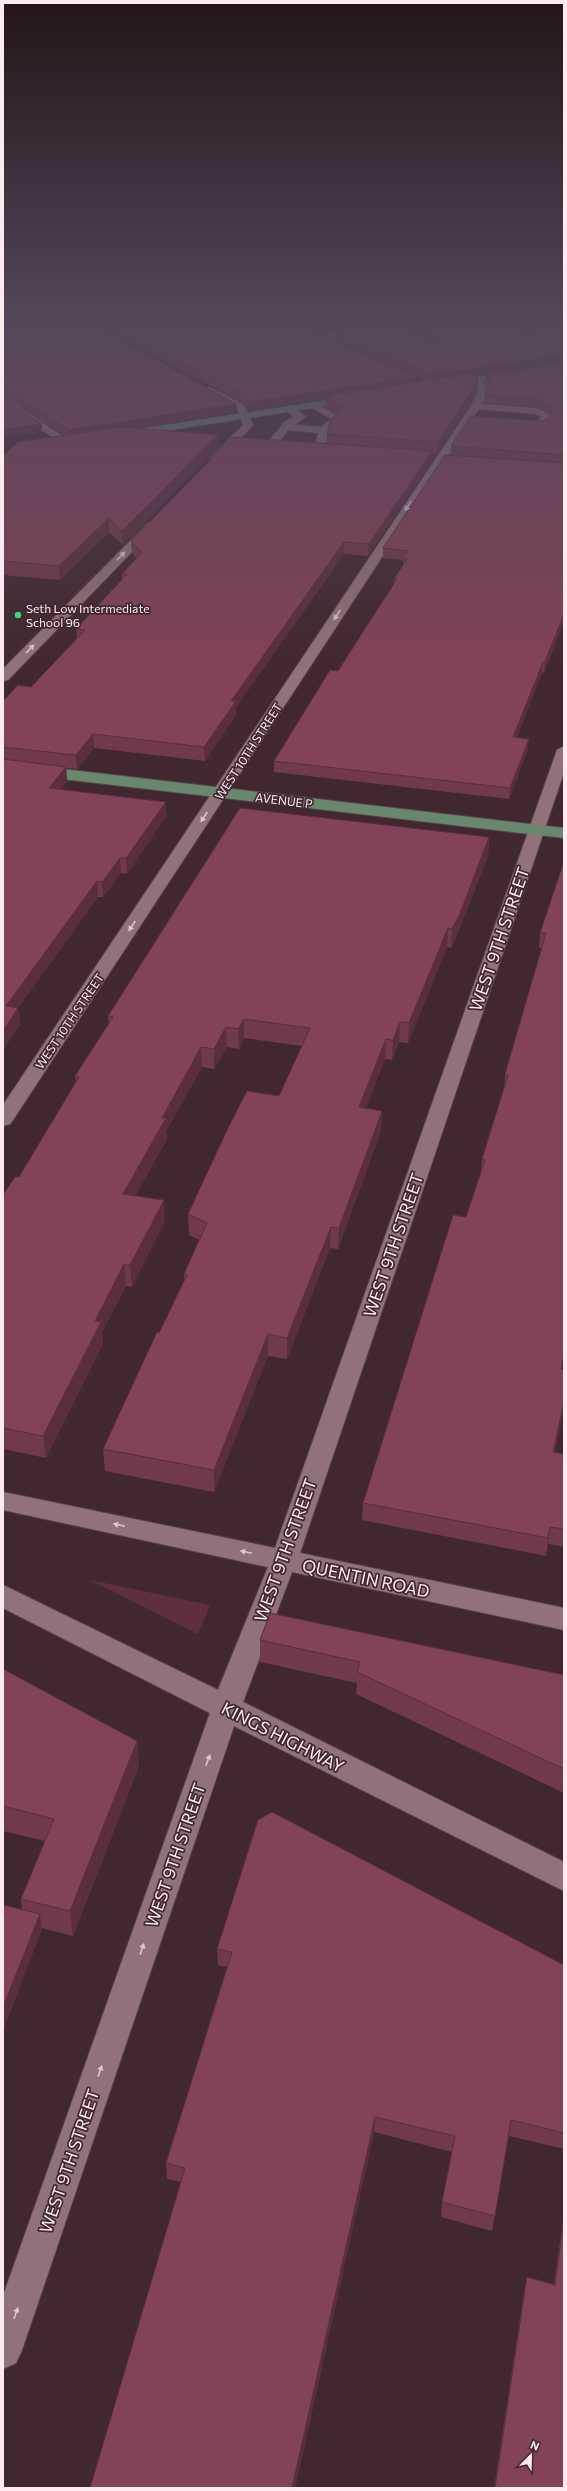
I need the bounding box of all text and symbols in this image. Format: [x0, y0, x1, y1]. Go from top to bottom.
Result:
one-way arrow [404, 501, 412, 511]
one-way arrow [116, 551, 126, 561]
place label: Seth Low Intermediate School 96 [26, 601, 150, 629]
marker: Seth Low Intermediate School 96 [13, 610, 23, 620]
one-way arrow [333, 610, 341, 620]
one-way arrow [25, 644, 35, 654]
street label: WEST 10TH STREET [212, 700, 285, 802]
street label: AVENUE P [255, 790, 314, 811]
one-way arrow [200, 812, 208, 822]
street label: WEST 9TH STREET [464, 864, 534, 1014]
one-way arrow [128, 920, 136, 931]
street label: WEST 10TH STREET [32, 970, 106, 1071]
street label: WEST 9TH STREET [358, 1170, 428, 1320]
street label: WEST 9TH STREET [249, 1475, 321, 1625]
one-way arrow [112, 1522, 125, 1528]
one-way arrow [240, 1548, 252, 1554]
street label: QUENTIN ROAD [300, 1554, 432, 1602]
street label: KINGS HIGHWAY [218, 1697, 348, 1777]
one-way arrow [206, 1753, 212, 1765]
street label: WEST 9TH STREET [140, 1780, 210, 1930]
one-way arrow [140, 1942, 146, 1954]
one-way arrow [97, 2065, 103, 2077]
street label: WEST 9TH STREET [34, 2086, 104, 2236]
one-way arrow [13, 2307, 19, 2319]
north arrow [511, 2435, 551, 2475]
text: N [529, 2438, 541, 2453]

